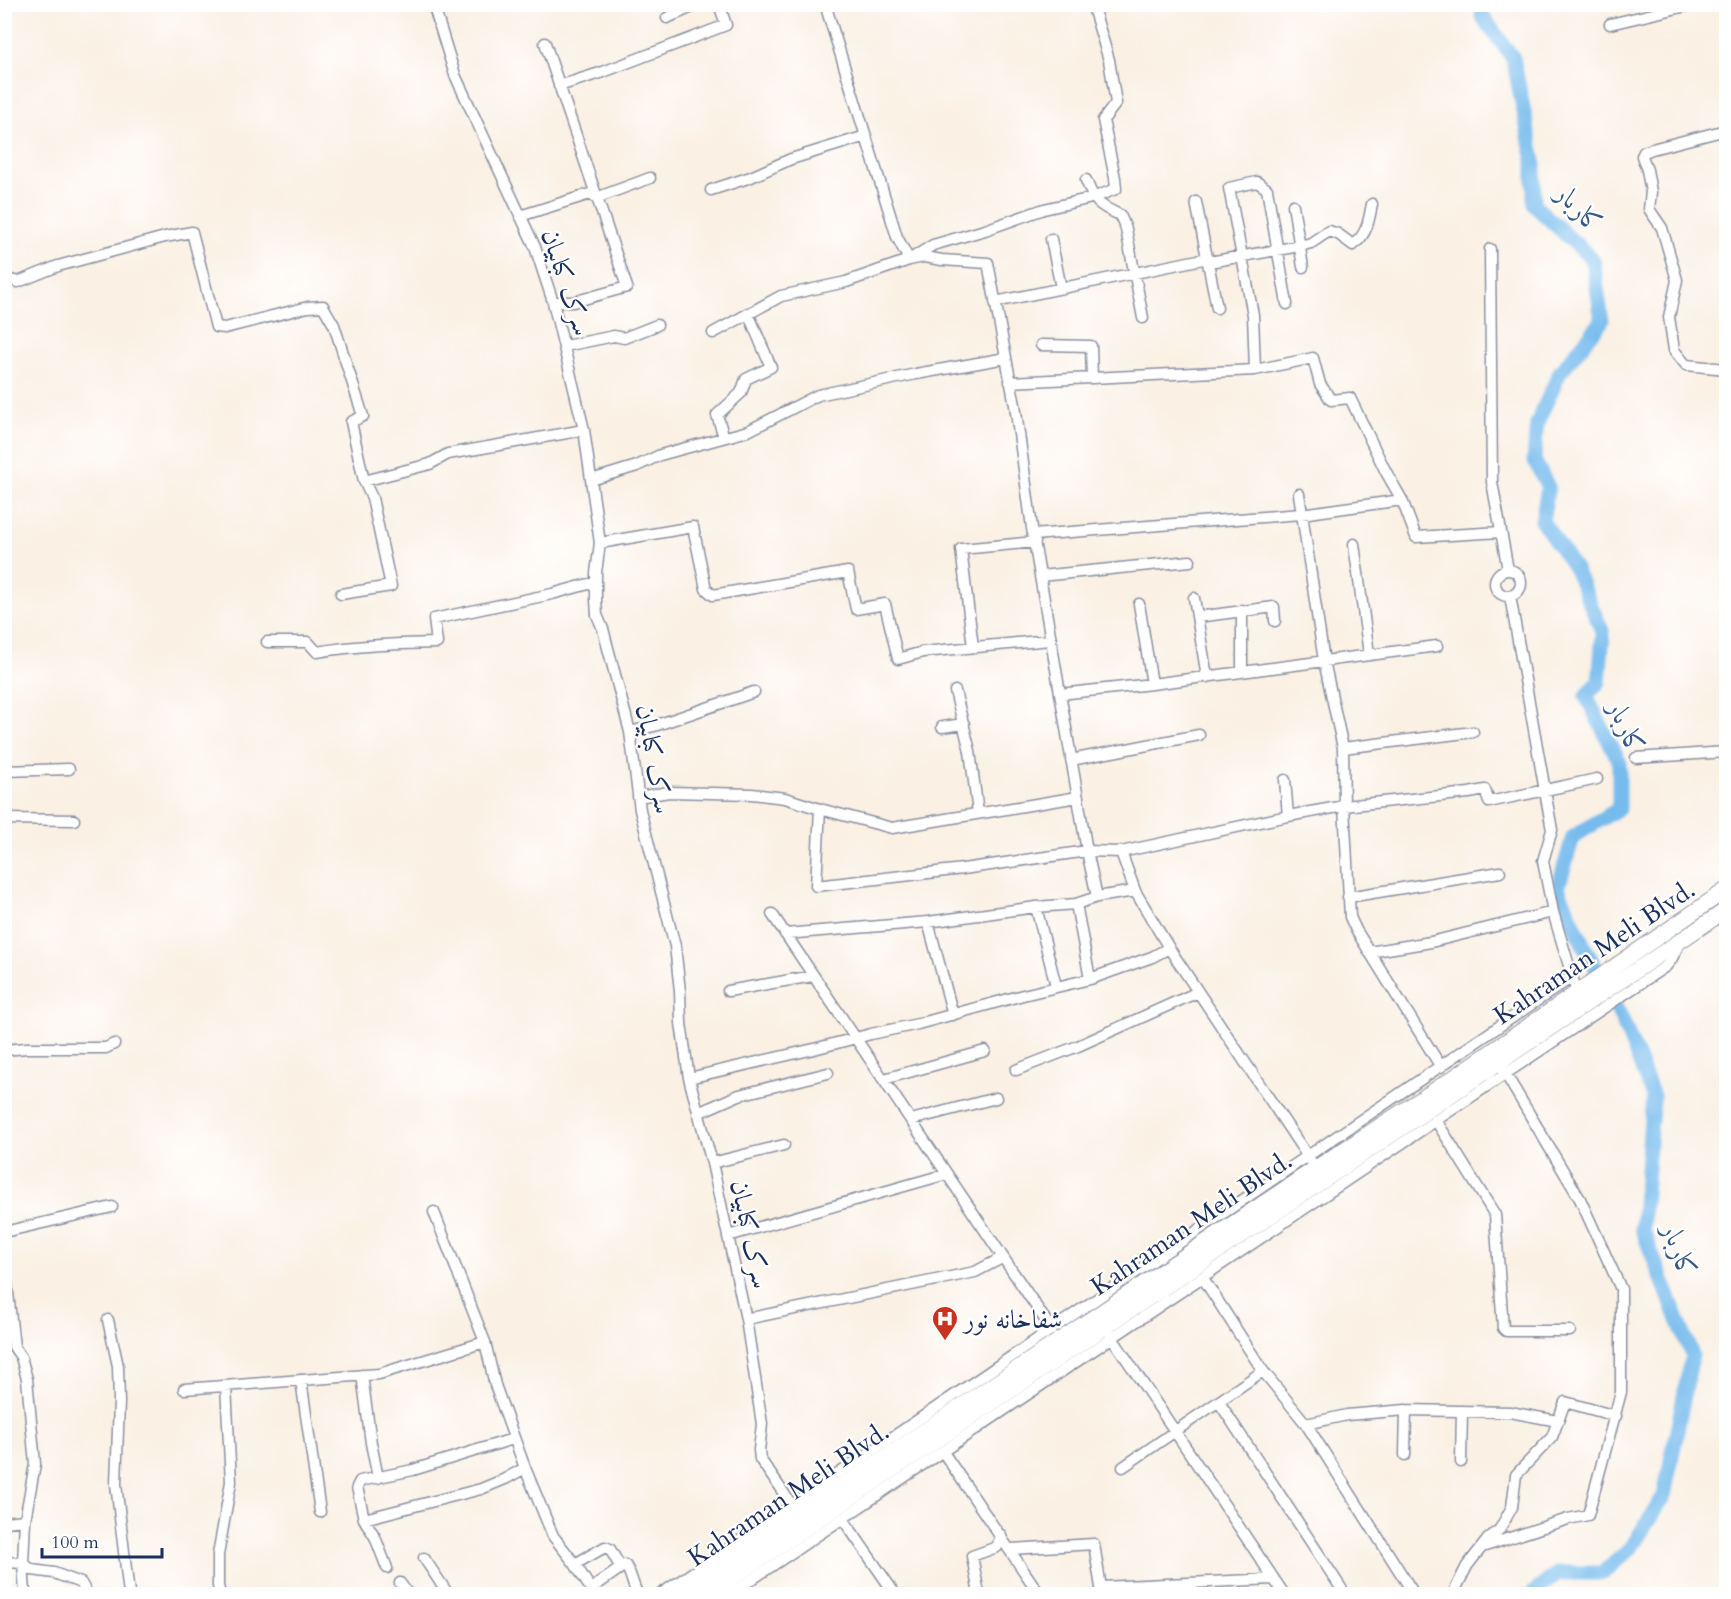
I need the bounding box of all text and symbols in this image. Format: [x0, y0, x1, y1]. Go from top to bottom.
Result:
water label: کاربار [1546, 175, 1612, 242]
street label: سرک کبابیان [533, 224, 600, 340]
water label: کاربار [1598, 693, 1655, 761]
street label: سرک کبابیان [628, 702, 681, 816]
street label: Kahraman Meli Blvd. [1487, 872, 1702, 1033]
street label: Kahraman Meli Blvd. [1084, 1143, 1299, 1304]
street label: سرک کبابیان [722, 1177, 779, 1292]
water label: کاربار [1652, 1217, 1706, 1284]
place label: شفاخانه نور [961, 1302, 1062, 1337]
hospital icon: شفاخانه نور [930, 1304, 960, 1342]
street label: Kahraman Meli Blvd. [681, 1414, 896, 1575]
scale bar [42, 1521, 162, 1559]
text: 100 m [51, 1530, 99, 1555]

